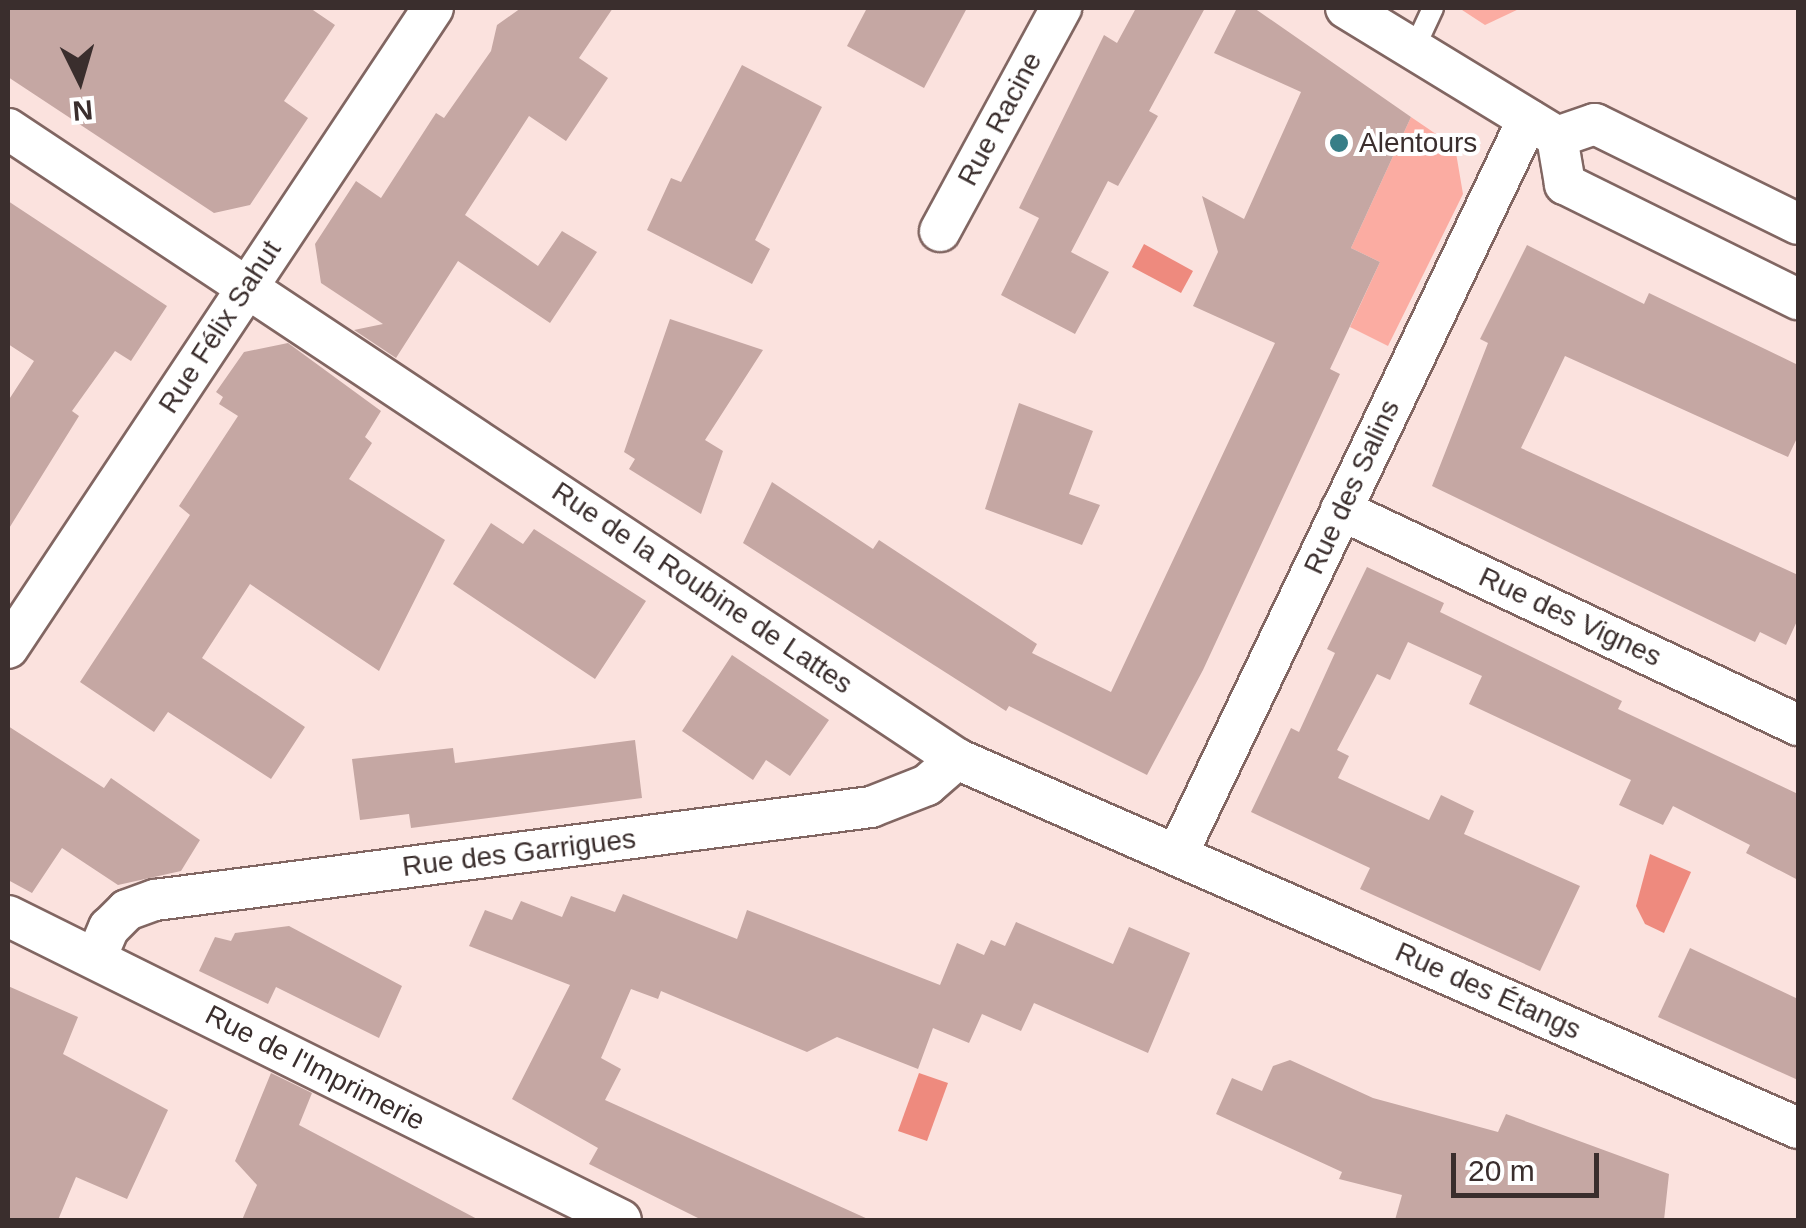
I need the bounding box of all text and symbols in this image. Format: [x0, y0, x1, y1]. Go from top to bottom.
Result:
north arrow [30, 30, 130, 130]
street label: Rue Racine [951, 47, 1049, 191]
text: N [71, 94, 94, 127]
place label: Alentours [1359, 126, 1477, 160]
marker: Alentours [1328, 132, 1350, 154]
street label: Rue Félix Sahut [152, 234, 288, 420]
street label: Rue des Salins [1297, 395, 1407, 579]
street label: Rue de la Roubine de Lattes [545, 475, 859, 701]
street label: Rue des Vignes [1474, 560, 1666, 674]
street label: Rue des Garrigues [400, 822, 638, 884]
street label: Rue des Étangs [1390, 935, 1586, 1047]
street label: Rue de l'Imprimerie [200, 998, 430, 1138]
scale bar [1456, 1133, 1604, 1195]
text: 20 m [1468, 1154, 1535, 1187]

